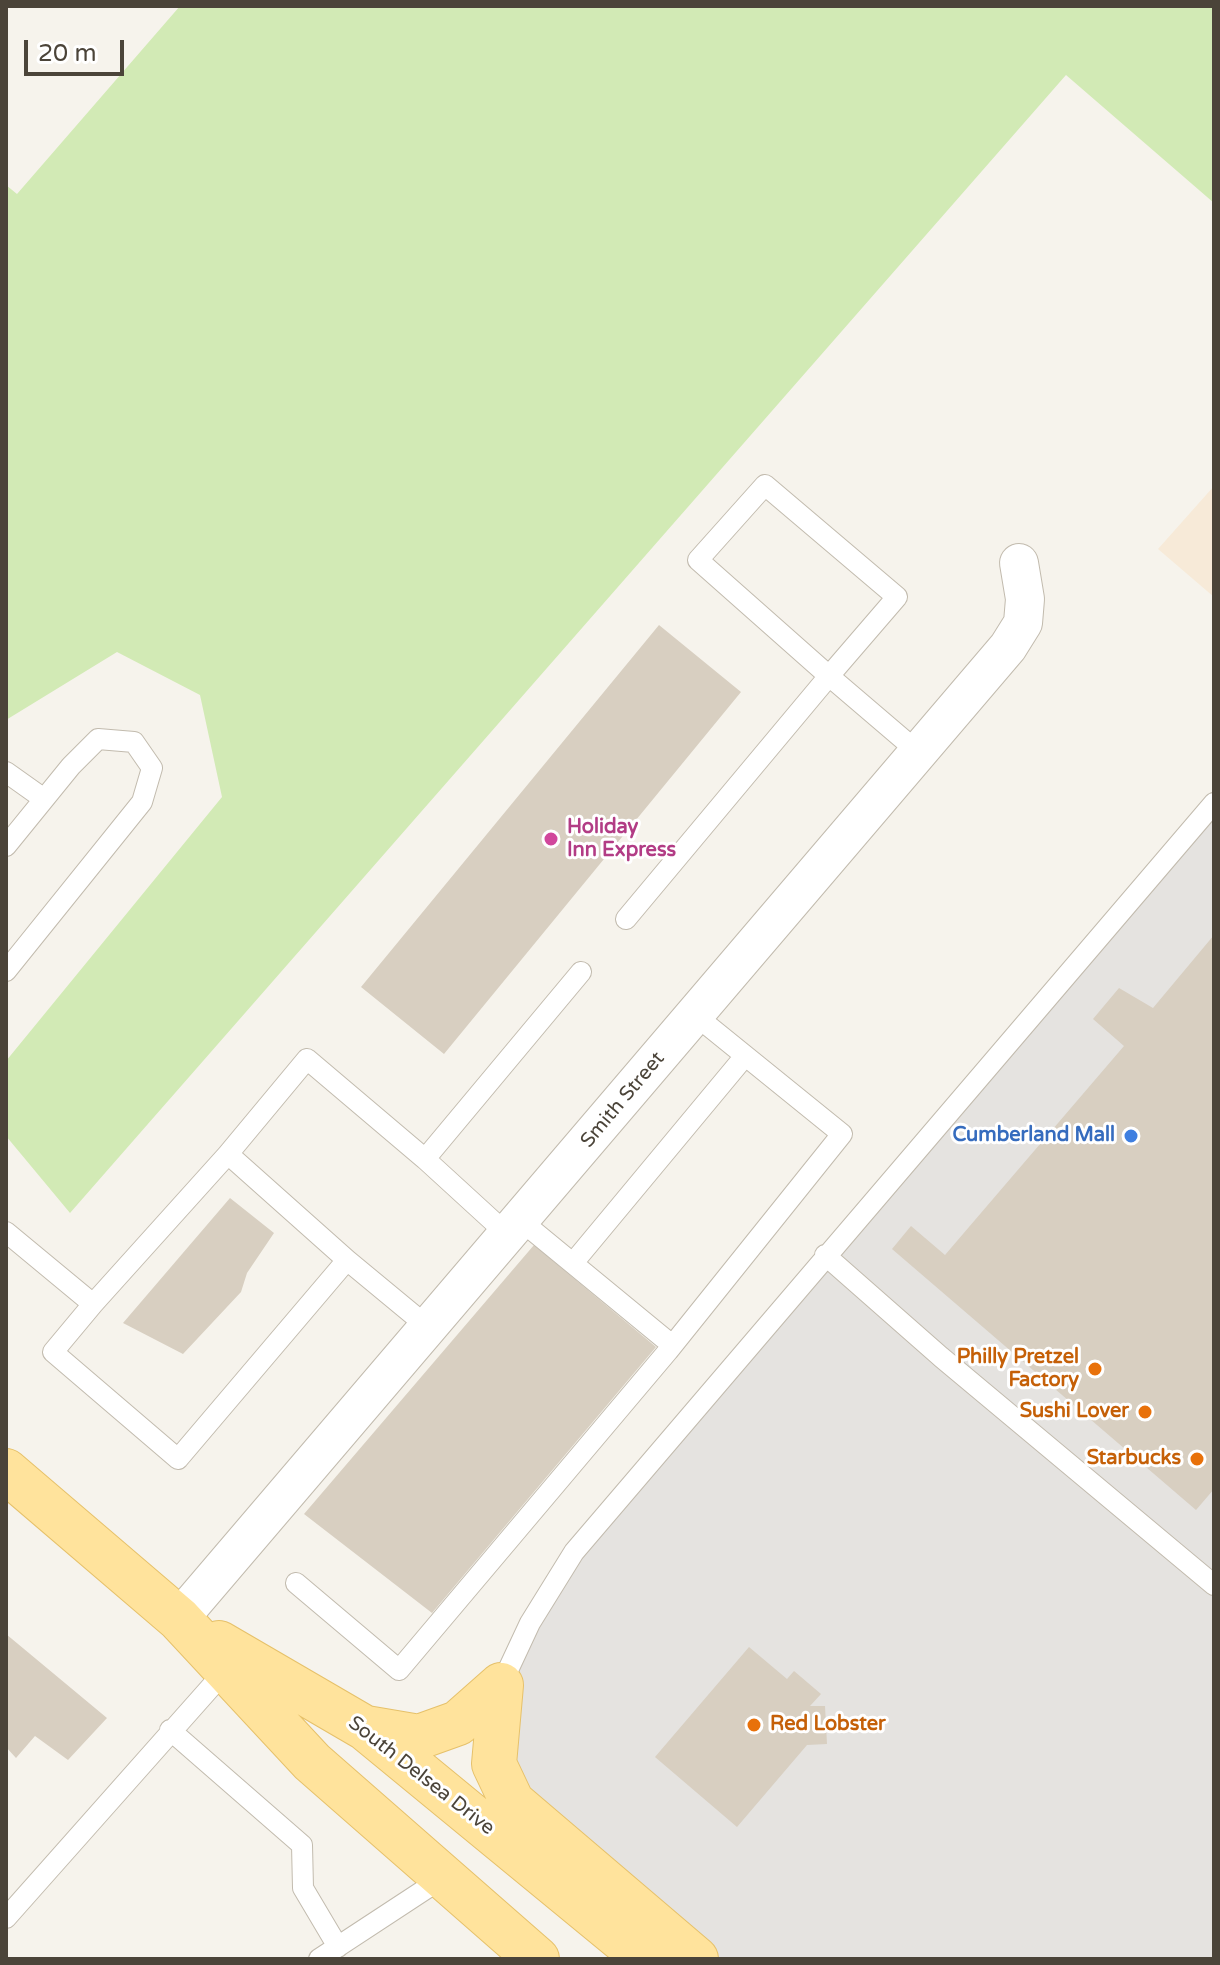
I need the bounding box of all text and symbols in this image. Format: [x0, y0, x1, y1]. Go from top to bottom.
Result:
scale bar [28, 24, 128, 74]
text: 20 m [38, 39, 96, 68]
place label: Holiday Inn Express [567, 816, 676, 863]
marker: Holiday Inn Express [542, 830, 560, 848]
street label: Smith Street [576, 1047, 670, 1153]
place label: Cumberland Mall [952, 1124, 1115, 1148]
marker: Cumberland Mall [1122, 1127, 1140, 1145]
place label: Philly Pretzel Factory [957, 1346, 1079, 1393]
marker: Philly Pretzel Factory [1086, 1360, 1104, 1378]
place label: Sushi Lover [1020, 1400, 1129, 1424]
marker: Sushi Lover [1136, 1403, 1154, 1421]
place label: Starbucks [1087, 1447, 1181, 1471]
marker: Starbucks [1188, 1450, 1206, 1468]
street label: South Delsea Drive [343, 1711, 499, 1841]
place label: Red Lobster [770, 1713, 886, 1737]
marker: Red Lobster [745, 1716, 763, 1734]

